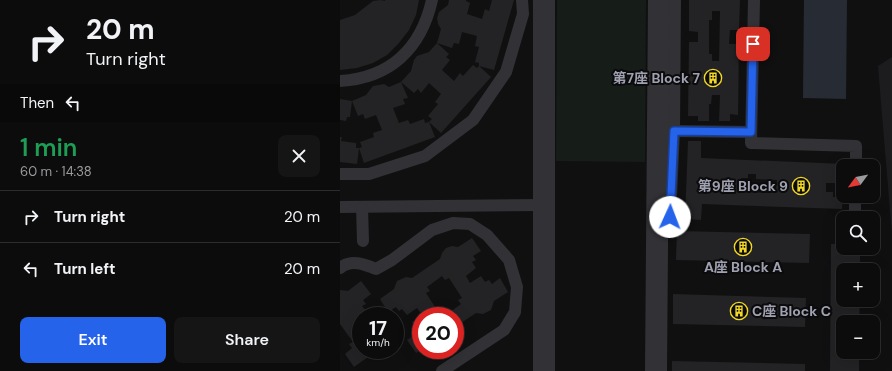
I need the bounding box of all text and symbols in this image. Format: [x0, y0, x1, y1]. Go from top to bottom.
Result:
text: 20 m [86, 11, 155, 48]
icon: right [20, 16, 72, 68]
pin [736, 27, 770, 61]
icon: arrive [742, 33, 764, 55]
text: Turn right [86, 47, 166, 71]
building icon: 第7座 Block 7 [703, 68, 723, 88]
place label: 第7座 Block 7 [613, 69, 700, 87]
icon: left [62, 92, 84, 114]
text: Then [20, 93, 54, 113]
text: 1 min [20, 132, 77, 163]
button: close [278, 135, 320, 177]
north arrow [836, 159, 880, 203]
map controls [836, 159, 880, 359]
text: 60 m · 14:38 [20, 163, 92, 180]
building icon: 第9座 Block 9 [791, 176, 811, 196]
place label: 第9座 Block 9 [698, 177, 788, 195]
position arrow [649, 196, 691, 238]
icon: right [20, 206, 42, 228]
text: Turn right [54, 207, 125, 227]
text: 20 m [284, 207, 320, 227]
button: search [836, 211, 880, 255]
building icon: A座 Block A [733, 237, 753, 257]
icon: left [20, 258, 42, 280]
place label: A座 Block A [704, 258, 782, 276]
text: Turn left [54, 259, 115, 279]
text: 20 m [284, 259, 320, 279]
button: + [836, 263, 880, 307]
building icon: C座 Block C [729, 301, 749, 321]
place label: C座 Block C [752, 302, 831, 320]
speed limit sign: 20 [412, 307, 464, 359]
text: 17 [369, 315, 387, 341]
button: − [836, 315, 880, 359]
button: Exit [20, 317, 166, 363]
button: Share [174, 317, 320, 363]
text: km/h [366, 336, 390, 349]

